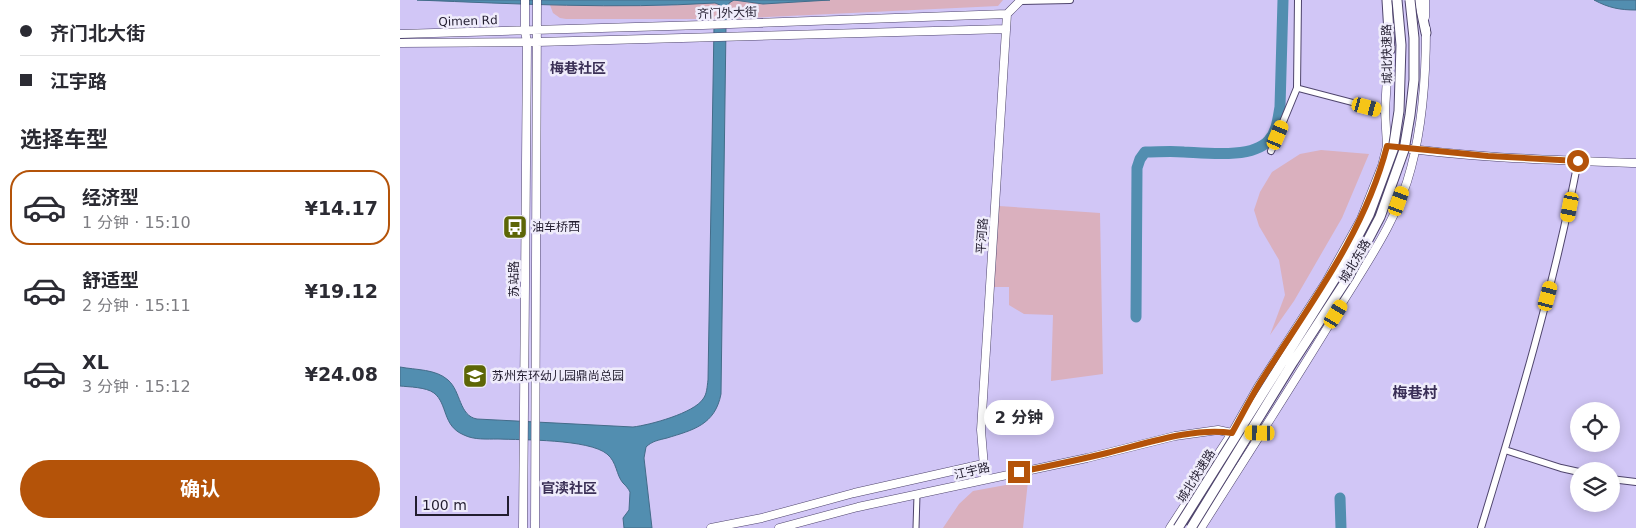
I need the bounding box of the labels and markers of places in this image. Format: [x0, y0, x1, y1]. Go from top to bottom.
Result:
bus stop icon: 油车桥西 [502, 214, 528, 240]
place label: 油车桥西 [532, 220, 580, 234]
school or university icon: 苏州东环幼儿园鼎尚总园 [462, 363, 488, 389]
place label: 苏州东环幼儿园鼎尚总园 [492, 369, 624, 383]

